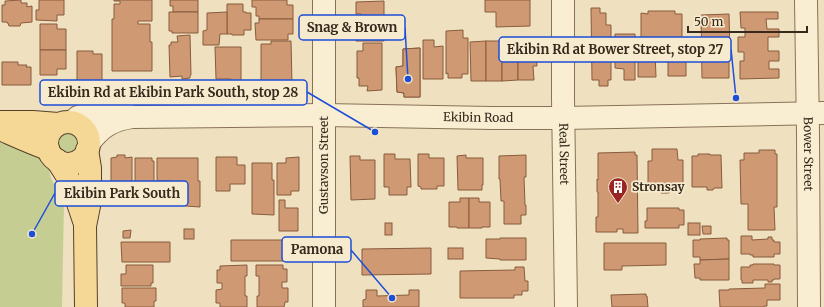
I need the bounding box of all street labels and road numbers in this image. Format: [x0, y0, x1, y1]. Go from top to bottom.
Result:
street label: Ekibin Road [443, 109, 513, 125]
street label: Gustavson Street [316, 116, 331, 214]
street label: Bower Street [801, 117, 816, 192]
street label: Real Street [556, 123, 572, 185]

